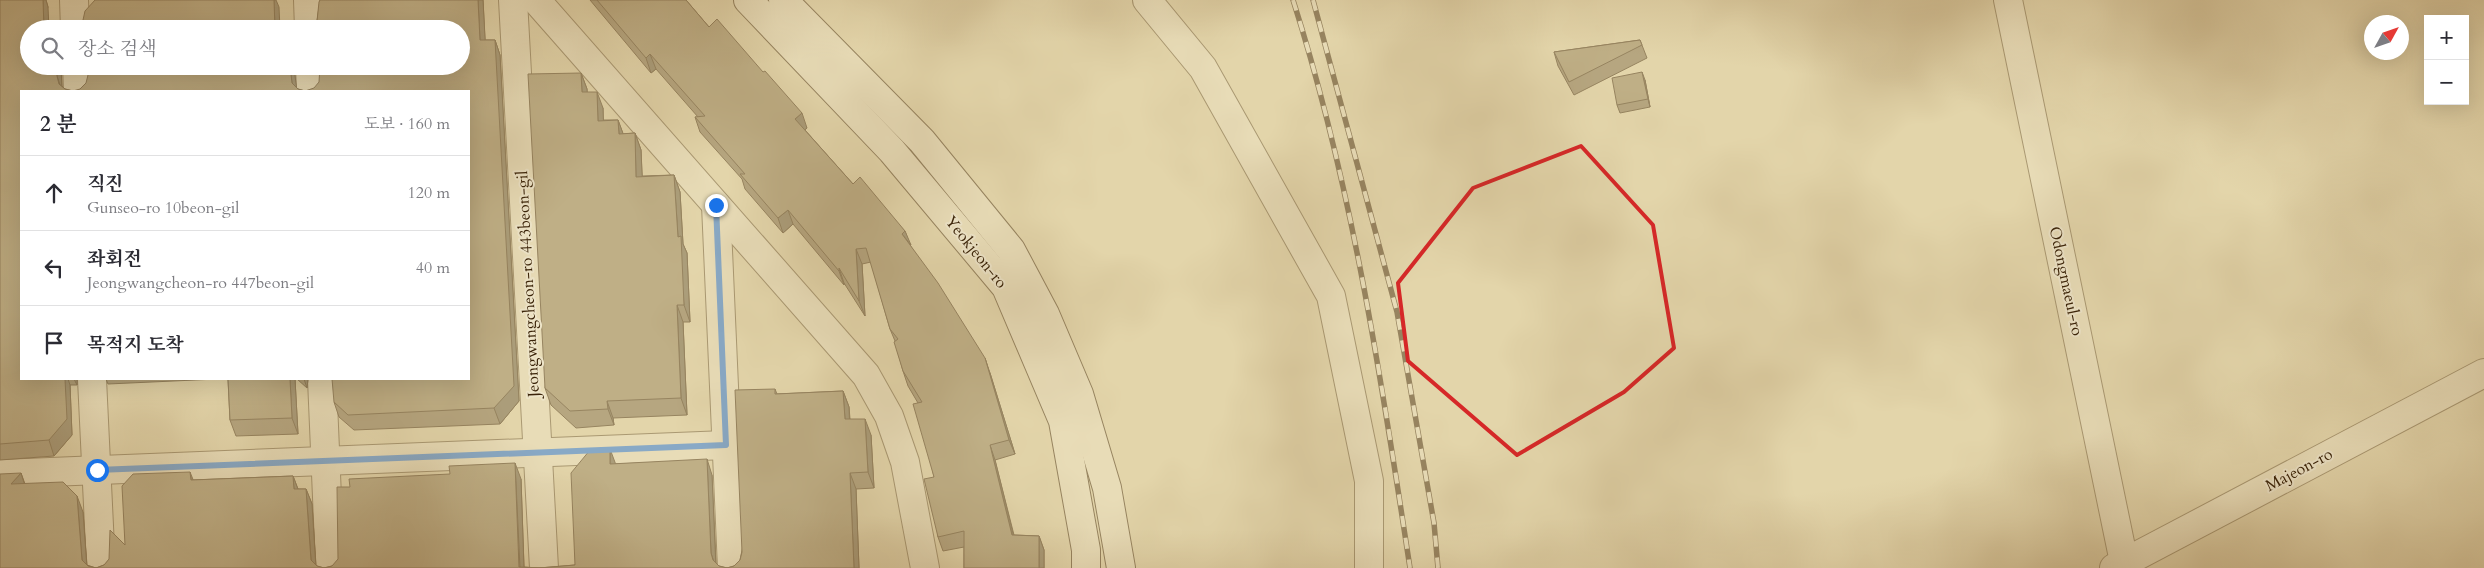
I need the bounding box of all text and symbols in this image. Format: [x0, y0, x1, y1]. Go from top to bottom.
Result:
north arrow [2364, 15, 2409, 60]
map controls [2424, 15, 2469, 105]
button: + [2424, 15, 2469, 60]
search box [20, 20, 470, 75]
icon: search [38, 34, 66, 62]
text: 장소 검색 [78, 36, 157, 62]
button: − [2424, 60, 2469, 105]
text: 2 분 [40, 110, 77, 139]
text: 도보 · 160 m [364, 113, 450, 135]
street label: Jeongwangcheon-ro 443beon-gil [511, 170, 545, 400]
text: 직진 [87, 171, 124, 197]
icon: ahead [40, 179, 68, 207]
text: 120 m [408, 182, 450, 204]
route end [705, 194, 728, 217]
text: Gunseo-ro 10beon-gil [87, 197, 239, 219]
street label: Yeokjeon-ro [940, 211, 1012, 293]
street label: Odongmaeul-ro [2044, 224, 2088, 338]
text: 좌회전 [87, 246, 142, 272]
icon: left [40, 254, 68, 282]
text: 40 m [416, 257, 450, 279]
text: Jeongwangcheon-ro 447beon-gil [87, 272, 314, 294]
icon: arrive [40, 329, 68, 357]
text: 목적지 도착 [87, 332, 184, 358]
street label: Majeon-ro [2262, 443, 2337, 497]
route start [86, 459, 109, 482]

